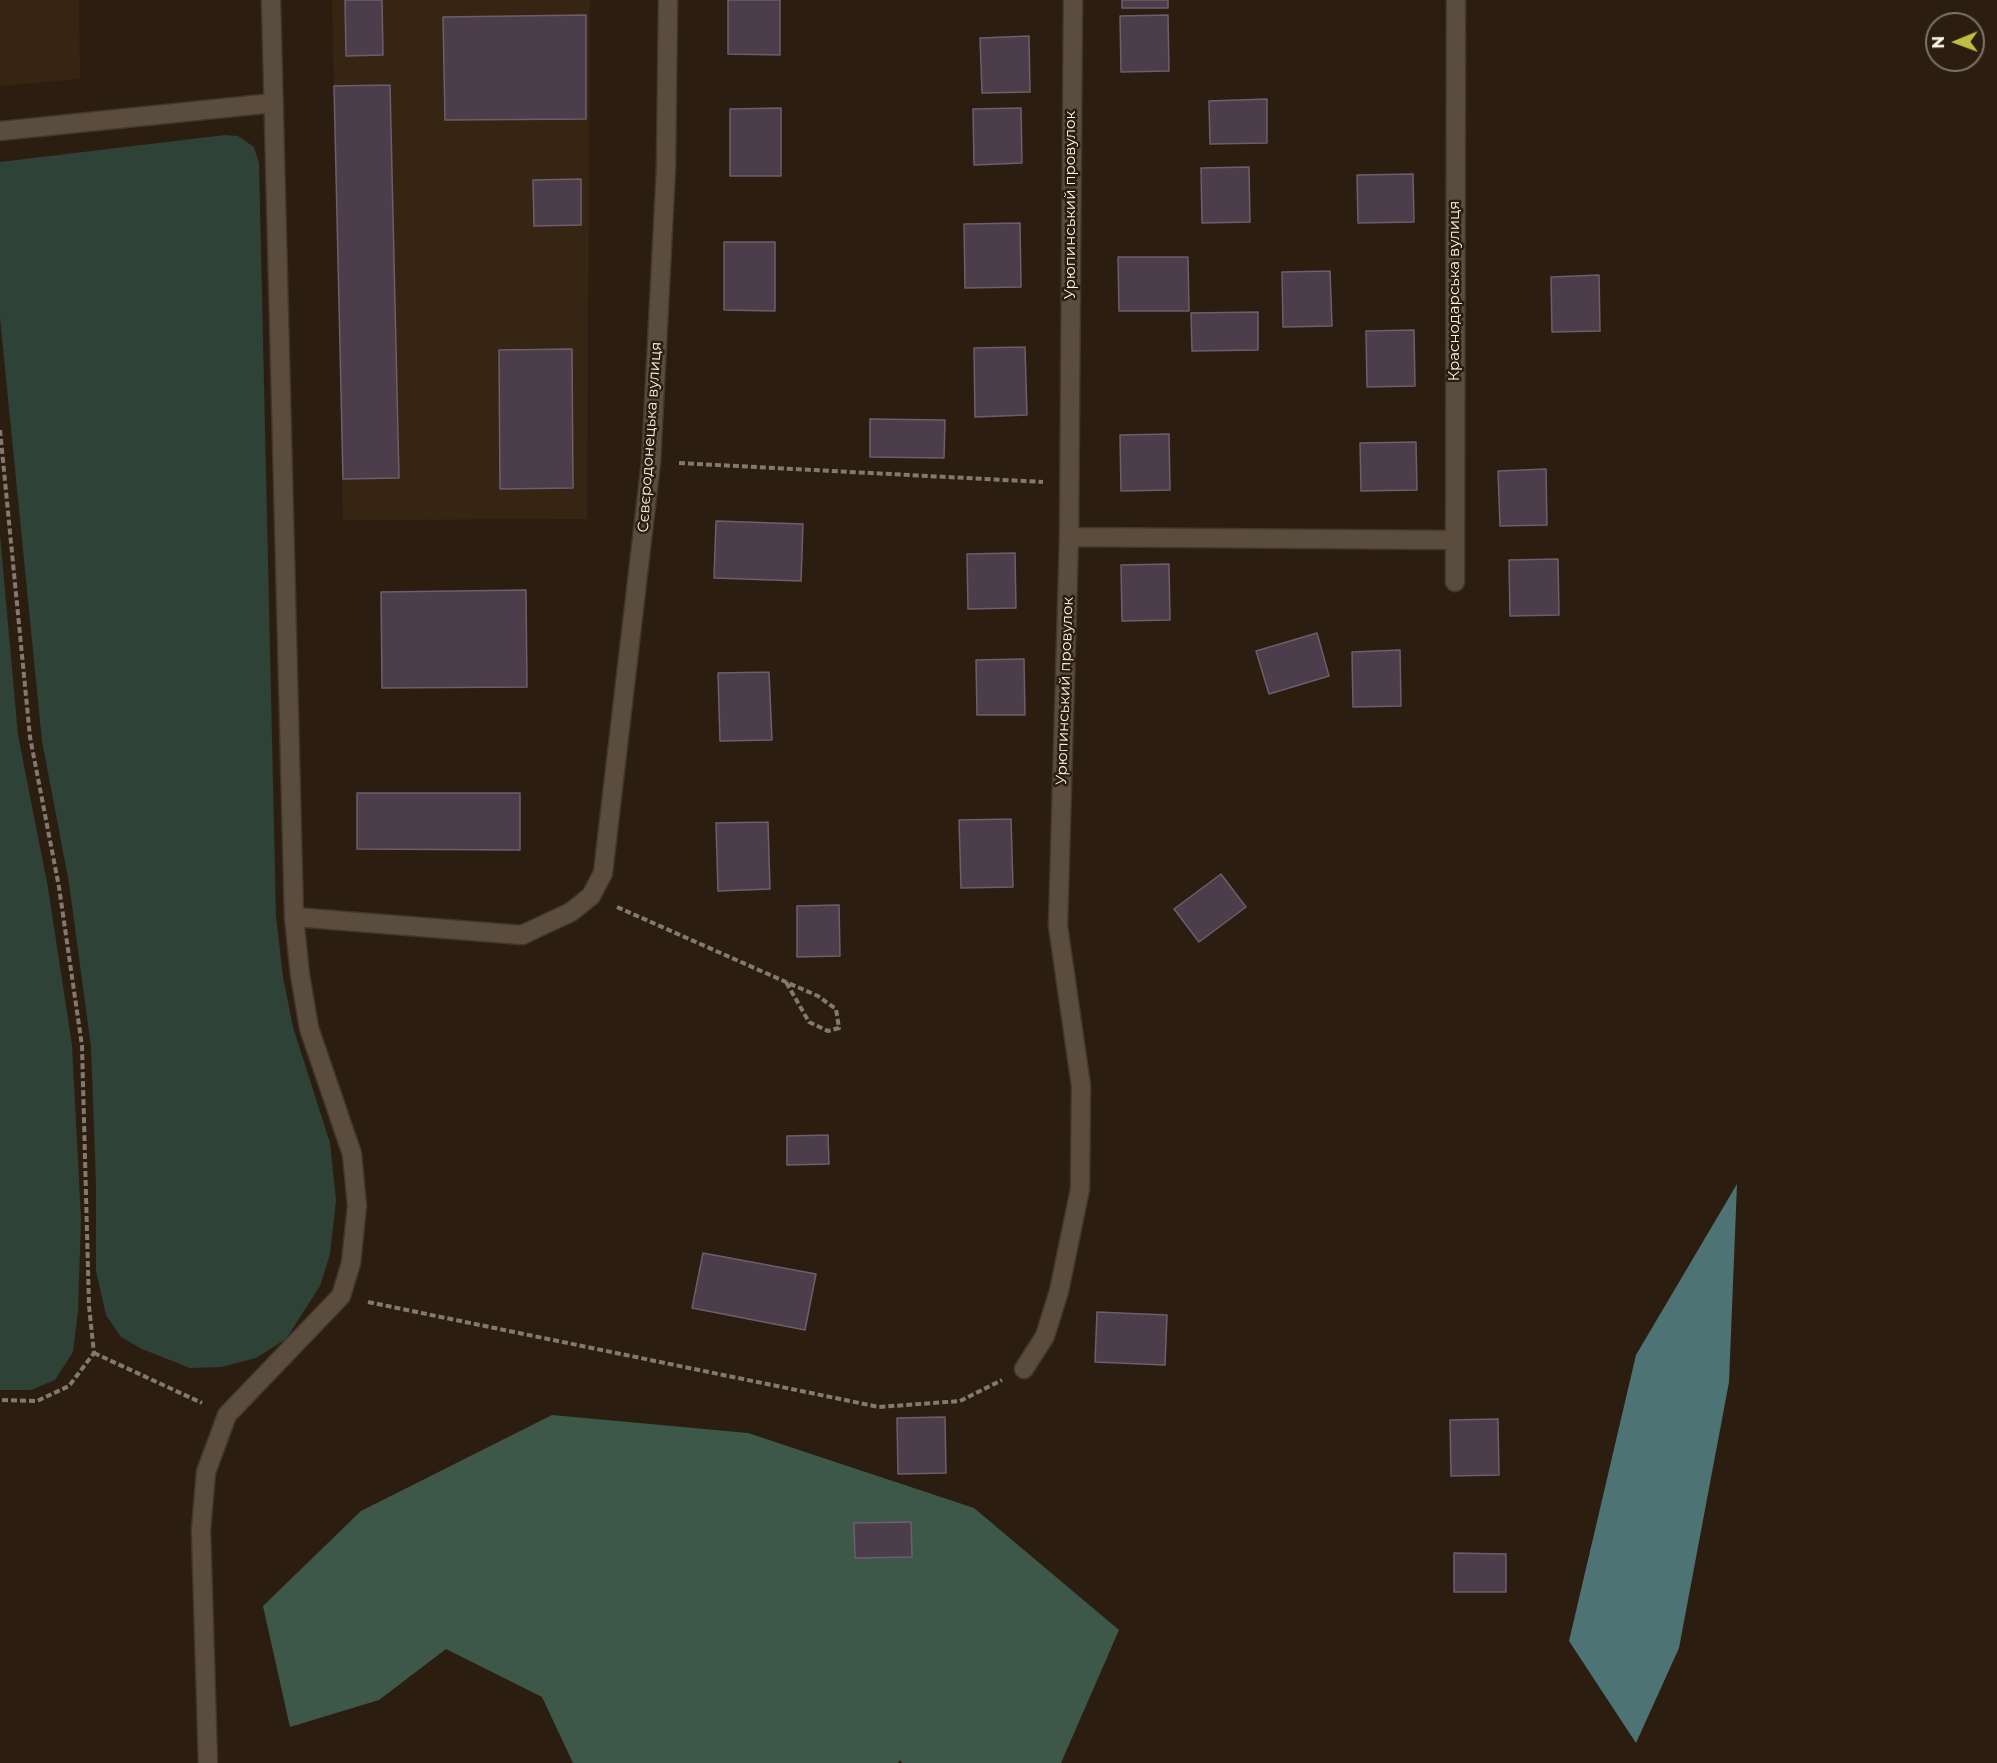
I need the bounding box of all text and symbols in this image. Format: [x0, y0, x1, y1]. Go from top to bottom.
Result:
north arrow [1925, 12, 1985, 72]
text: N [1929, 36, 1948, 49]
street label: Урюпинський провулок [1062, 111, 1080, 299]
street label: Краснодарська вулиця [1446, 201, 1464, 381]
street label: Сєвєродонецька вулиця [634, 341, 666, 533]
street label: Урюпинський провулок [1053, 596, 1077, 786]

